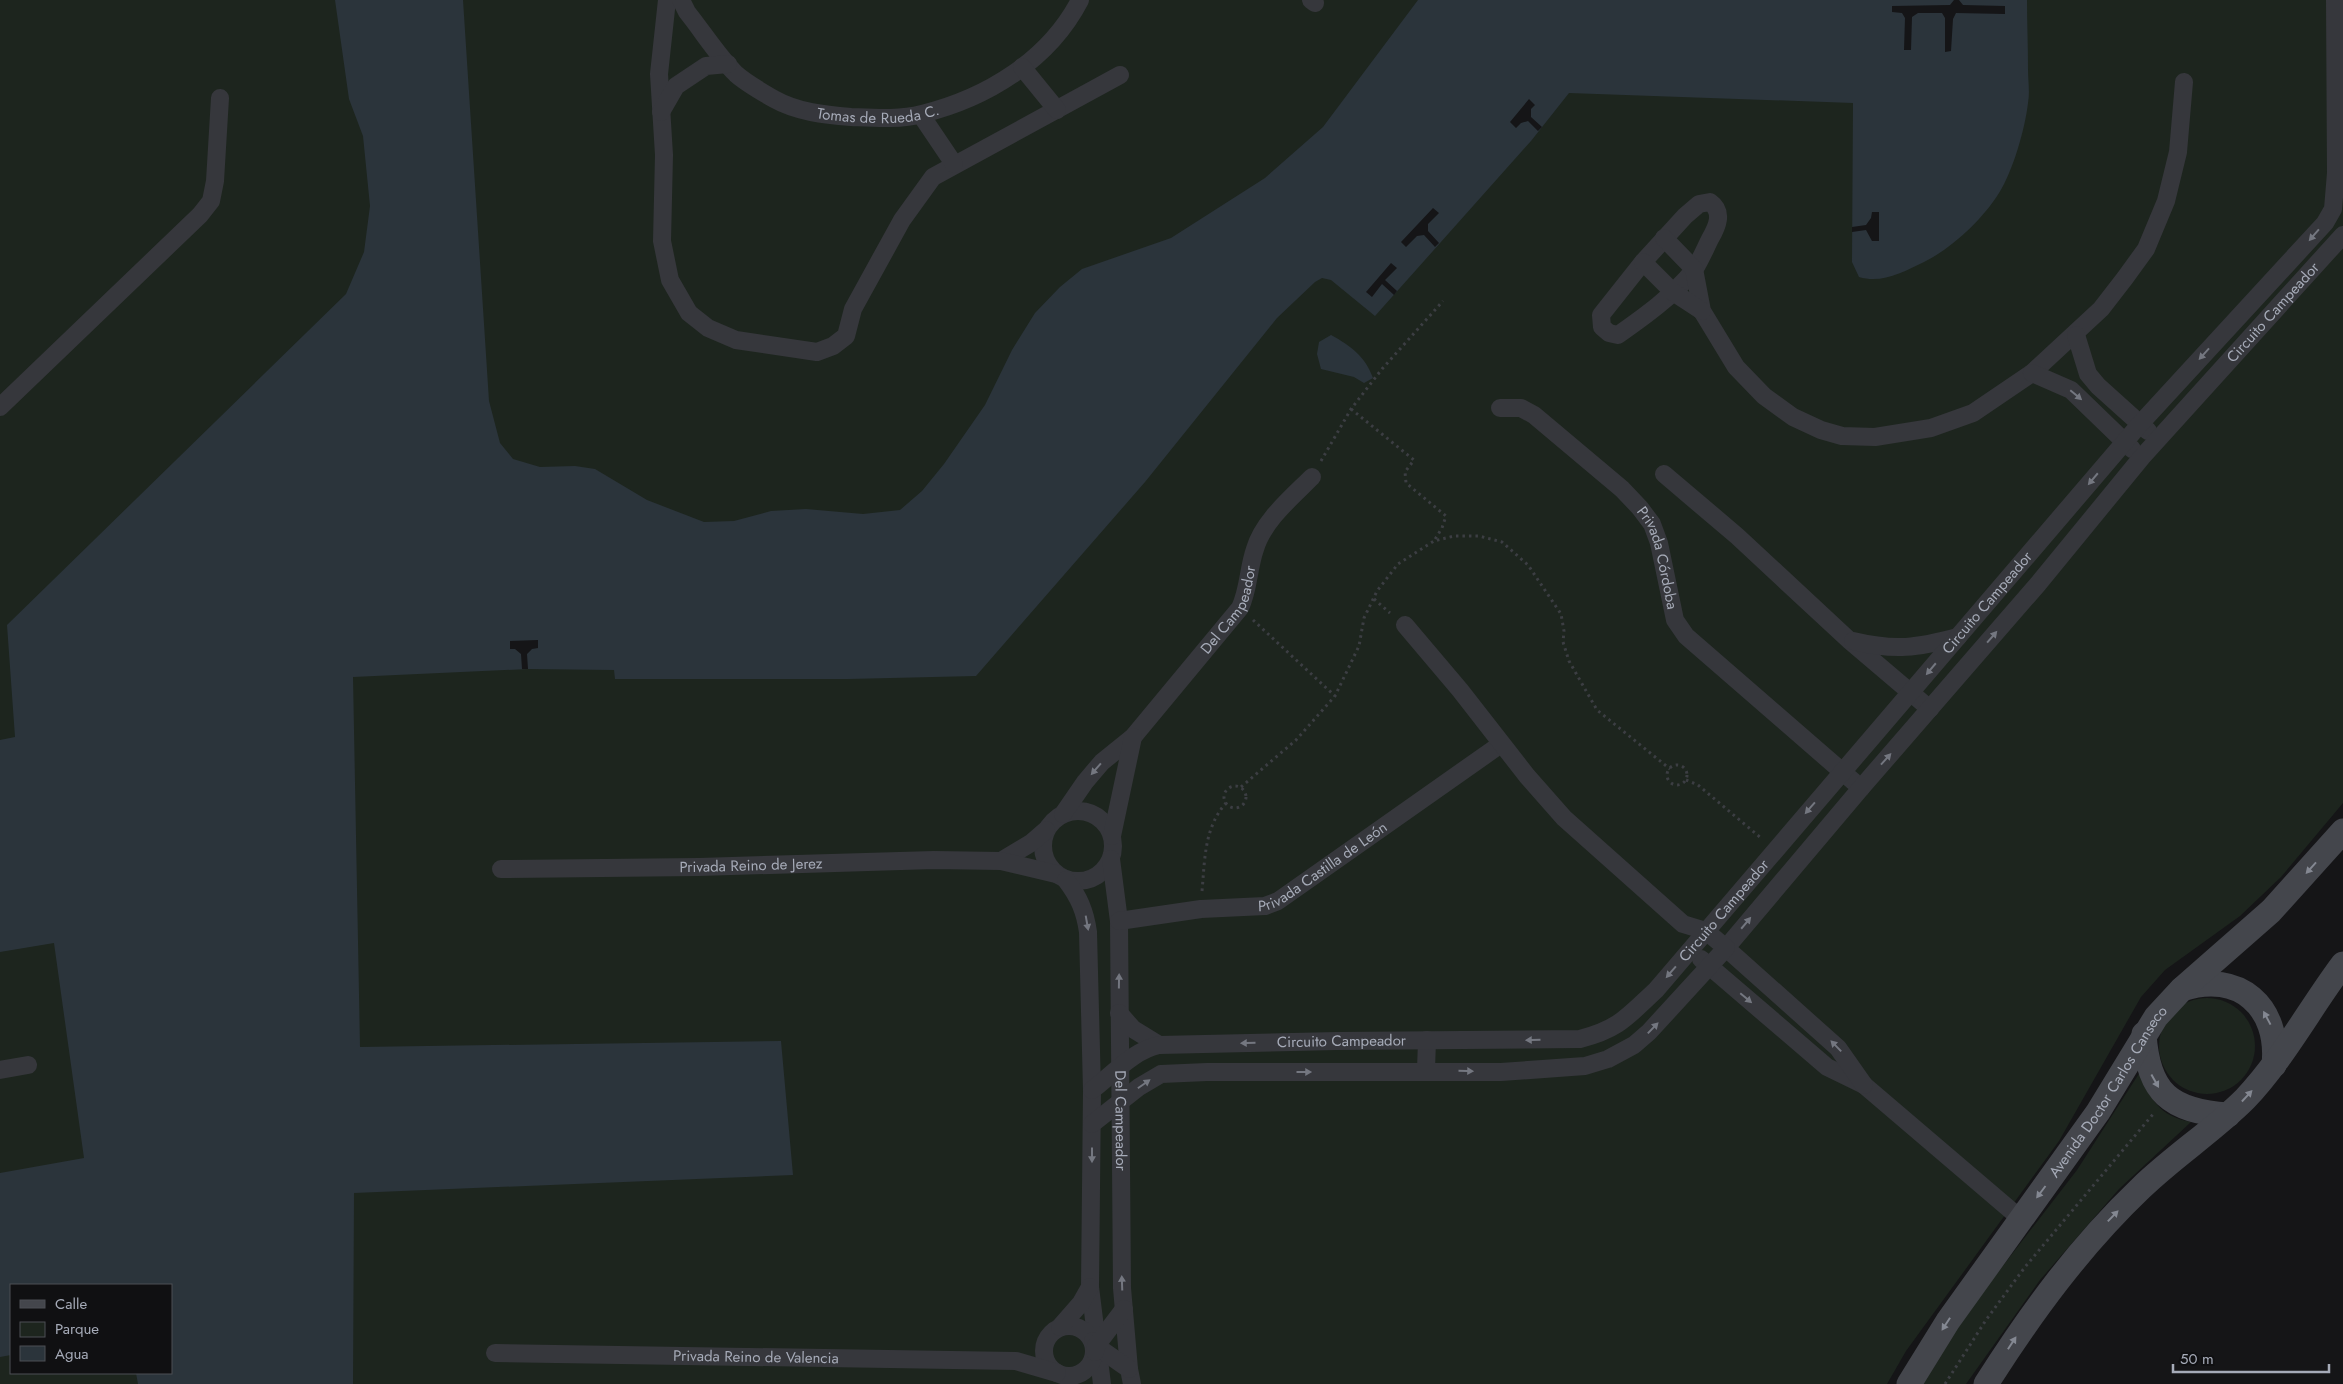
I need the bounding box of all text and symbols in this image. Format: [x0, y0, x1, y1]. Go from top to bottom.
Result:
street label: Tomas de Rueda C. [815, 99, 942, 129]
one-way arrow [2309, 228, 2320, 241]
street label: Circuito Campeador [2221, 257, 2325, 368]
one-way arrow [2198, 348, 2210, 360]
one-way arrow [2069, 389, 2082, 400]
one-way arrow [2088, 472, 2099, 485]
street label: Privada Córdoba [1631, 502, 1683, 611]
street label: Circuito Campeador [1937, 546, 2038, 659]
street label: Del Campeador [1195, 563, 1262, 659]
one-way arrow [1987, 630, 1998, 643]
one-way arrow [1926, 663, 1937, 675]
one-way arrow [1880, 753, 1891, 766]
one-way arrow [1091, 762, 1102, 775]
one-way arrow [1804, 802, 1816, 814]
street label: Privada Castilla de León [1257, 816, 1392, 917]
street label: Privada Reino de Jerez [679, 852, 823, 878]
street label: Circuito Campeador [1674, 854, 1775, 967]
one-way arrow [2305, 861, 2317, 873]
one-way arrow [1083, 915, 1091, 931]
one-way arrow [1741, 917, 1752, 930]
one-way arrow [1665, 966, 1677, 978]
one-way arrow [1115, 973, 1123, 989]
one-way arrow [1739, 993, 1752, 1004]
street label: Avenida Doctor Carlos Canseco [2043, 1001, 2172, 1182]
one-way arrow [2263, 1010, 2271, 1025]
one-way arrow [1647, 1022, 1659, 1034]
street label: Circuito Campeador [1277, 1029, 1407, 1053]
one-way arrow [1525, 1036, 1541, 1044]
one-way arrow [1240, 1039, 1256, 1047]
one-way arrow [1830, 1040, 1842, 1052]
one-way arrow [1459, 1067, 1475, 1075]
one-way arrow [1296, 1068, 1312, 1076]
street label: Del Campeador [1109, 1070, 1132, 1172]
one-way arrow [2150, 1074, 2159, 1087]
one-way arrow [1137, 1079, 1151, 1089]
one-way arrow [2241, 1090, 2253, 1102]
one-way arrow [1088, 1148, 1096, 1164]
one-way arrow [2036, 1185, 2047, 1198]
one-way arrow [2107, 1210, 2119, 1222]
one-way arrow [1118, 1275, 1126, 1291]
legend [10, 1284, 172, 1374]
text: Calle [55, 1293, 87, 1315]
one-way arrow [1942, 1317, 1951, 1330]
text: Parque [55, 1318, 99, 1340]
one-way arrow [2007, 1336, 2017, 1350]
scale bar [2173, 1342, 2329, 1374]
text: Agua [55, 1343, 89, 1365]
street label: Privada Reino de Valencia [673, 1345, 839, 1369]
text: 50 m [2180, 1348, 2214, 1370]

